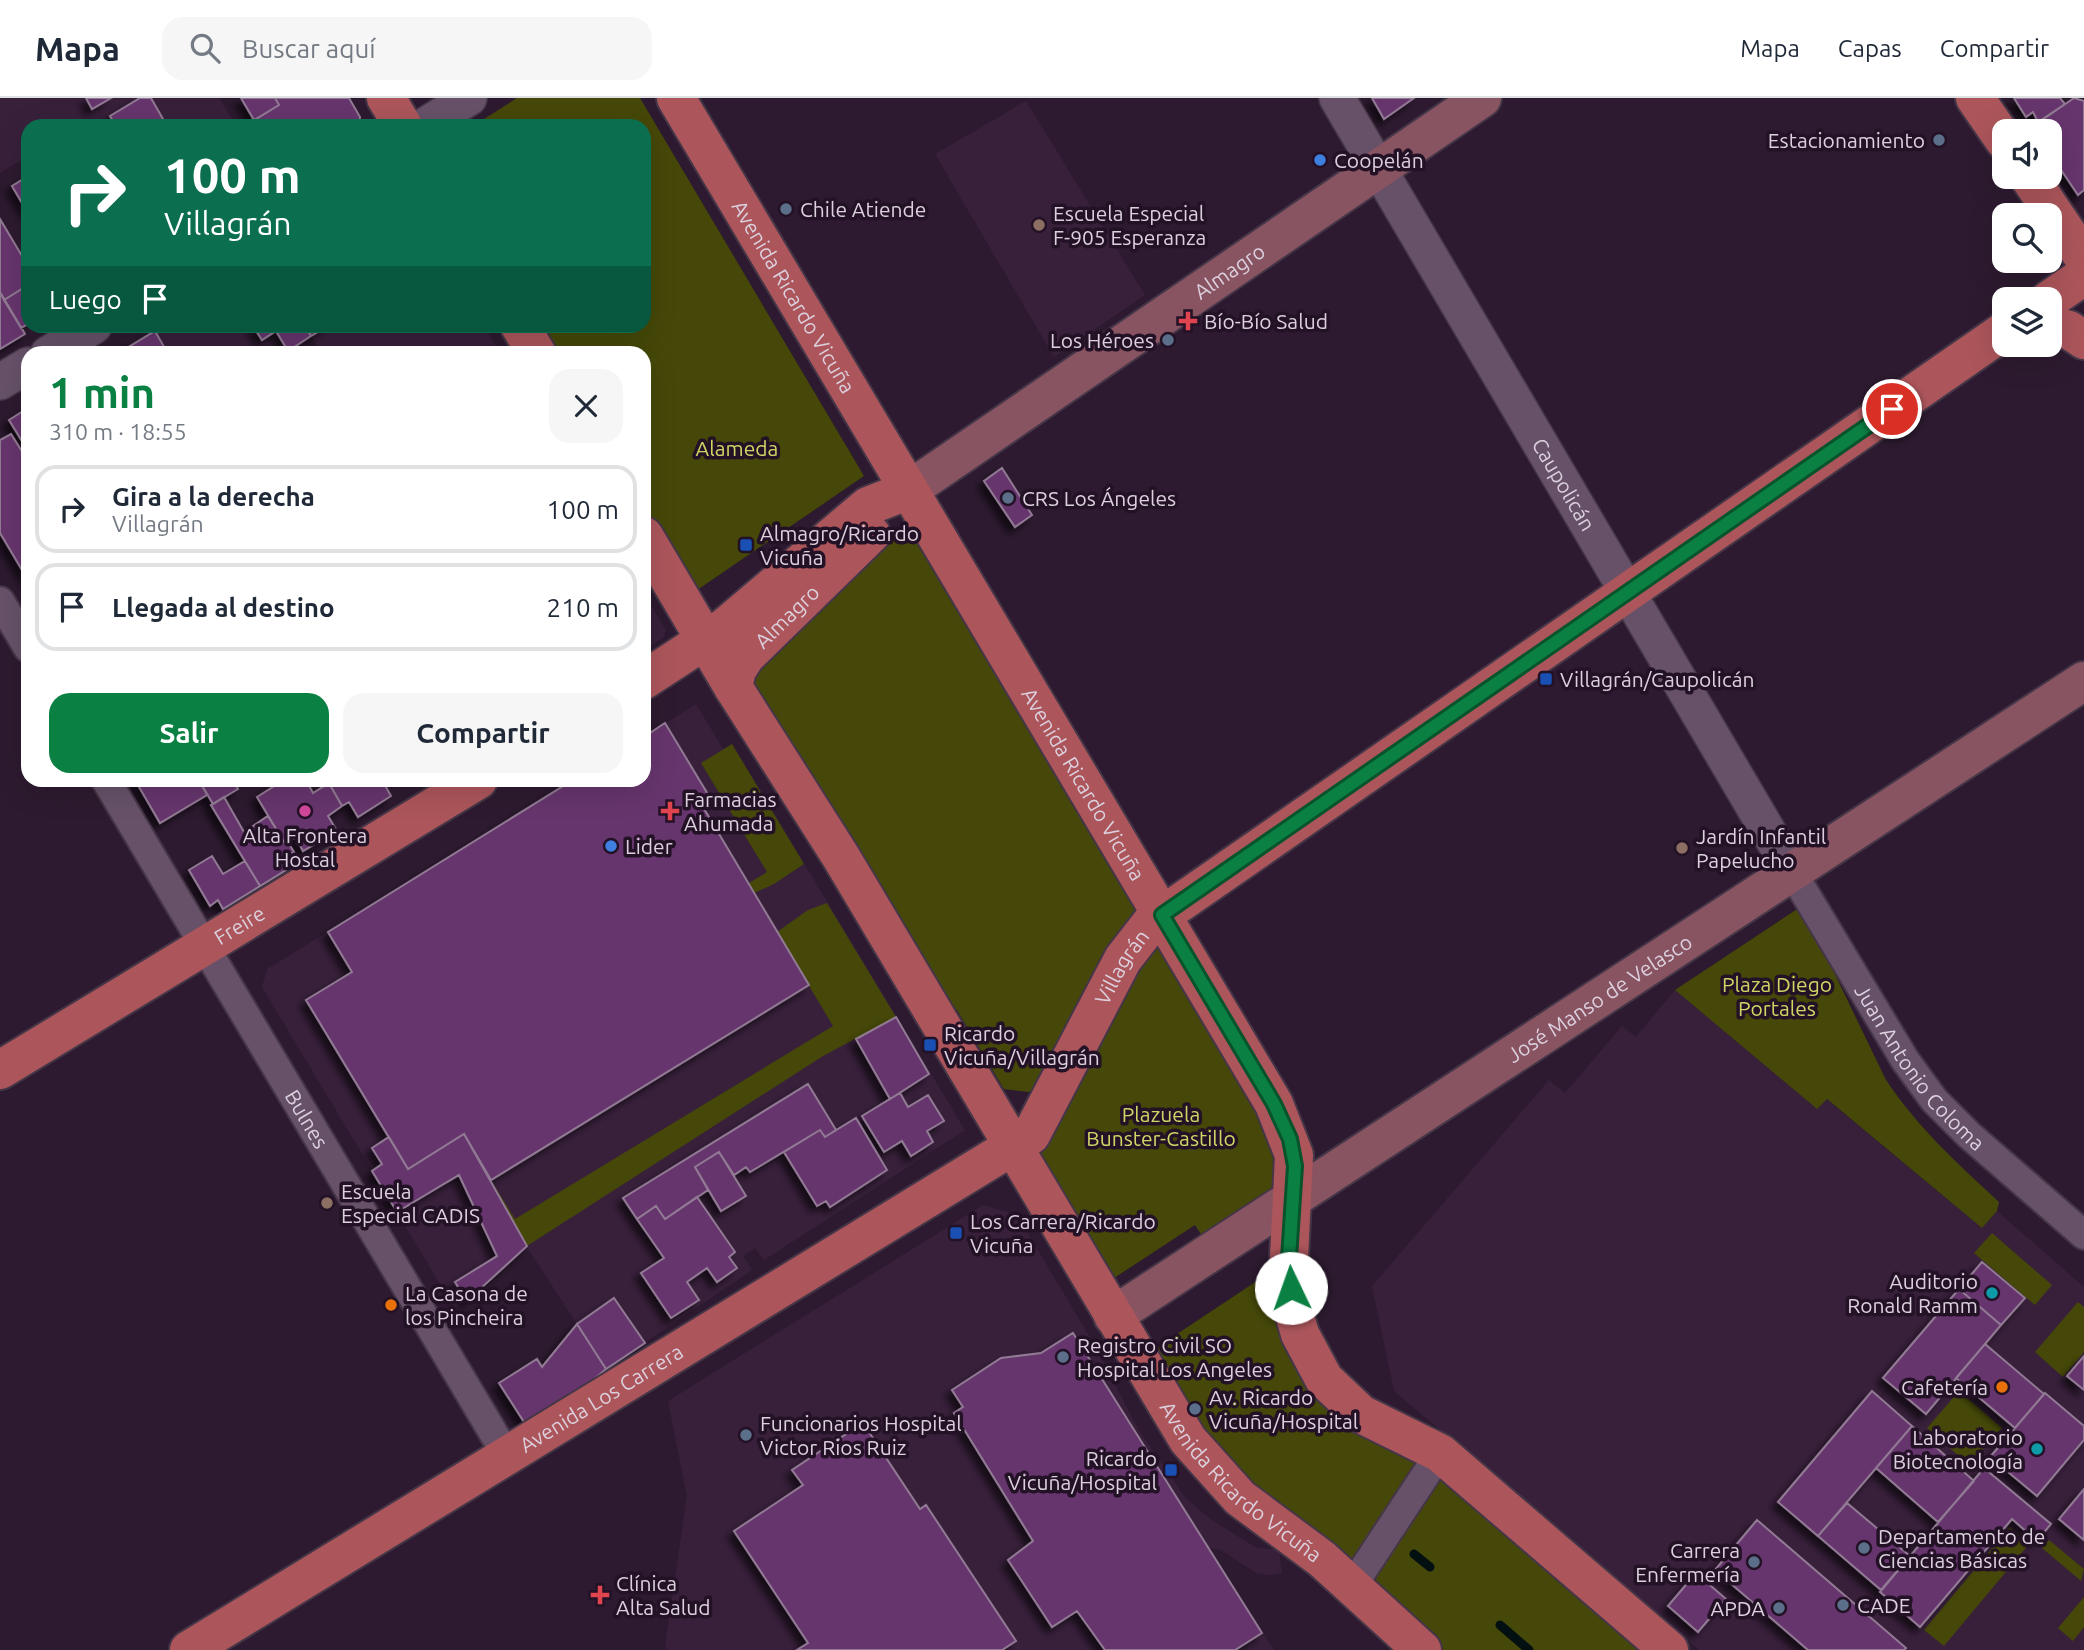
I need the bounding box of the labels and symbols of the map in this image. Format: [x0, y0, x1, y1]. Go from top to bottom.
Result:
place label: Estacionamiento [1768, 128, 1925, 152]
marker: Estacionamiento [1931, 132, 1947, 148]
place label: Coopelán [1334, 148, 1424, 172]
marker: Coopelán [1312, 152, 1328, 168]
street label: Avenida Ricardo Vicuña [728, 196, 861, 397]
place label: Chile Atiende [800, 197, 926, 221]
marker: Chile Atiende [778, 201, 794, 217]
place label: Escuela Especial F-905 Esperanza [1053, 201, 1206, 249]
marker: Escuela Especial F-905 Esperanza [1031, 217, 1047, 233]
street label: Almagro [1189, 238, 1269, 304]
place label: Bío-Bío Salud [1204, 309, 1328, 333]
marker: Bío-Bío Salud [1178, 311, 1198, 331]
place label: Los Héroes [1050, 328, 1154, 352]
marker: Los Héroes [1160, 332, 1176, 348]
pin [1862, 379, 1922, 439]
street label: Caupolicán [1527, 434, 1601, 535]
park label: Alameda [696, 436, 778, 460]
place label: CRS Los Ángeles [1022, 486, 1176, 510]
marker: CRS Los Ángeles [1000, 490, 1016, 506]
place label: Almagro/Ricardo Vicuña [760, 521, 919, 569]
marker: Almagro/Ricardo Vicuña [738, 537, 754, 553]
street label: Almagro [750, 580, 824, 653]
place label: Villagrán/Caupolicán [1560, 667, 1754, 691]
marker: Villagrán/Caupolicán [1538, 671, 1554, 687]
street label: Avenida Ricardo Vicuña [1017, 683, 1150, 885]
place label: Farmacias Ahumada [684, 787, 777, 835]
marker: Alta Frontera Hostal [297, 803, 313, 819]
marker: Farmacias Ahumada [662, 803, 678, 819]
place label: Alta Frontera Hostal [243, 823, 367, 871]
place label: Jardín Infantil Papelucho [1696, 824, 1826, 872]
place label: Lider [625, 834, 673, 858]
marker: Lider [603, 838, 619, 854]
marker: Jardín Infantil Papelucho [1674, 840, 1690, 856]
street label: Freire [210, 900, 269, 949]
street label: Villagrán [1089, 925, 1154, 1008]
street label: José Manso de Velasco [1502, 929, 1696, 1067]
park label: Plaza Diego Portales [1722, 972, 1832, 1020]
street label: Juan Antonio Coloma [1850, 980, 1990, 1155]
place label: Ricardo Vicuña/Villagrán [944, 1021, 1100, 1069]
marker: Ricardo Vicuña/Villagrán [922, 1037, 938, 1053]
street label: Bulnes [280, 1085, 334, 1152]
park label: Plazuela Bunster-Castillo [1086, 1102, 1236, 1150]
place label: Escuela Especial CADIS [341, 1179, 480, 1227]
marker: Escuela Especial CADIS [319, 1195, 335, 1211]
place label: Los Carrera/Ricardo Vicuña [970, 1209, 1156, 1257]
marker: Los Carrera/Ricardo Vicuña [948, 1225, 964, 1241]
position arrow [1254, 1251, 1328, 1325]
place label: Auditorio Ronald Ramm [1847, 1269, 1978, 1317]
place label: La Casona de los Pincheira [405, 1281, 528, 1329]
marker: Auditorio Ronald Ramm [1984, 1285, 2000, 1301]
marker: La Casona de los Pincheira [383, 1297, 399, 1313]
place label: Registro Civil SO Hospital Los Angeles [1077, 1333, 1272, 1381]
street label: Avenida Los Carrera [515, 1339, 687, 1457]
marker: Registro Civil SO Hospital Los Angeles [1055, 1349, 1071, 1365]
place label: Cafetería [1901, 1375, 1988, 1399]
marker: Cafetería [1994, 1379, 2010, 1395]
place label: Av. Ricardo Vicuña/Hospital [1209, 1385, 1358, 1433]
street label: Avenida Ricardo Vicuña [1156, 1397, 1327, 1567]
marker: Av. Ricardo Vicuña/Hospital [1187, 1401, 1203, 1417]
place label: Funcionarios Hospital Victor Rios Ruiz [760, 1411, 962, 1459]
place label: Laboratorio Biotecnología [1893, 1425, 2023, 1473]
marker: Funcionarios Hospital Victor Rios Ruiz [738, 1427, 754, 1443]
marker: Laboratorio Biotecnología [2029, 1441, 2045, 1457]
place label: Ricardo Vicuña/Hospital [1008, 1446, 1157, 1494]
marker: Ricardo Vicuña/Hospital [1163, 1462, 1179, 1478]
place label: Departamento de Ciencias Básicas [1878, 1524, 2045, 1572]
place label: Carrera Enfermería [1635, 1538, 1740, 1586]
marker: Departamento de Ciencias Básicas [1856, 1540, 1872, 1556]
marker: Carrera Enfermería [1746, 1554, 1762, 1570]
place label: Clínica Alta Salud [616, 1571, 711, 1619]
marker: Clínica Alta Salud [590, 1585, 610, 1605]
place label: CADE [1857, 1593, 1911, 1617]
place label: APDA [1711, 1596, 1765, 1620]
marker: CADE [1835, 1597, 1851, 1613]
marker: APDA [1771, 1600, 1787, 1616]

